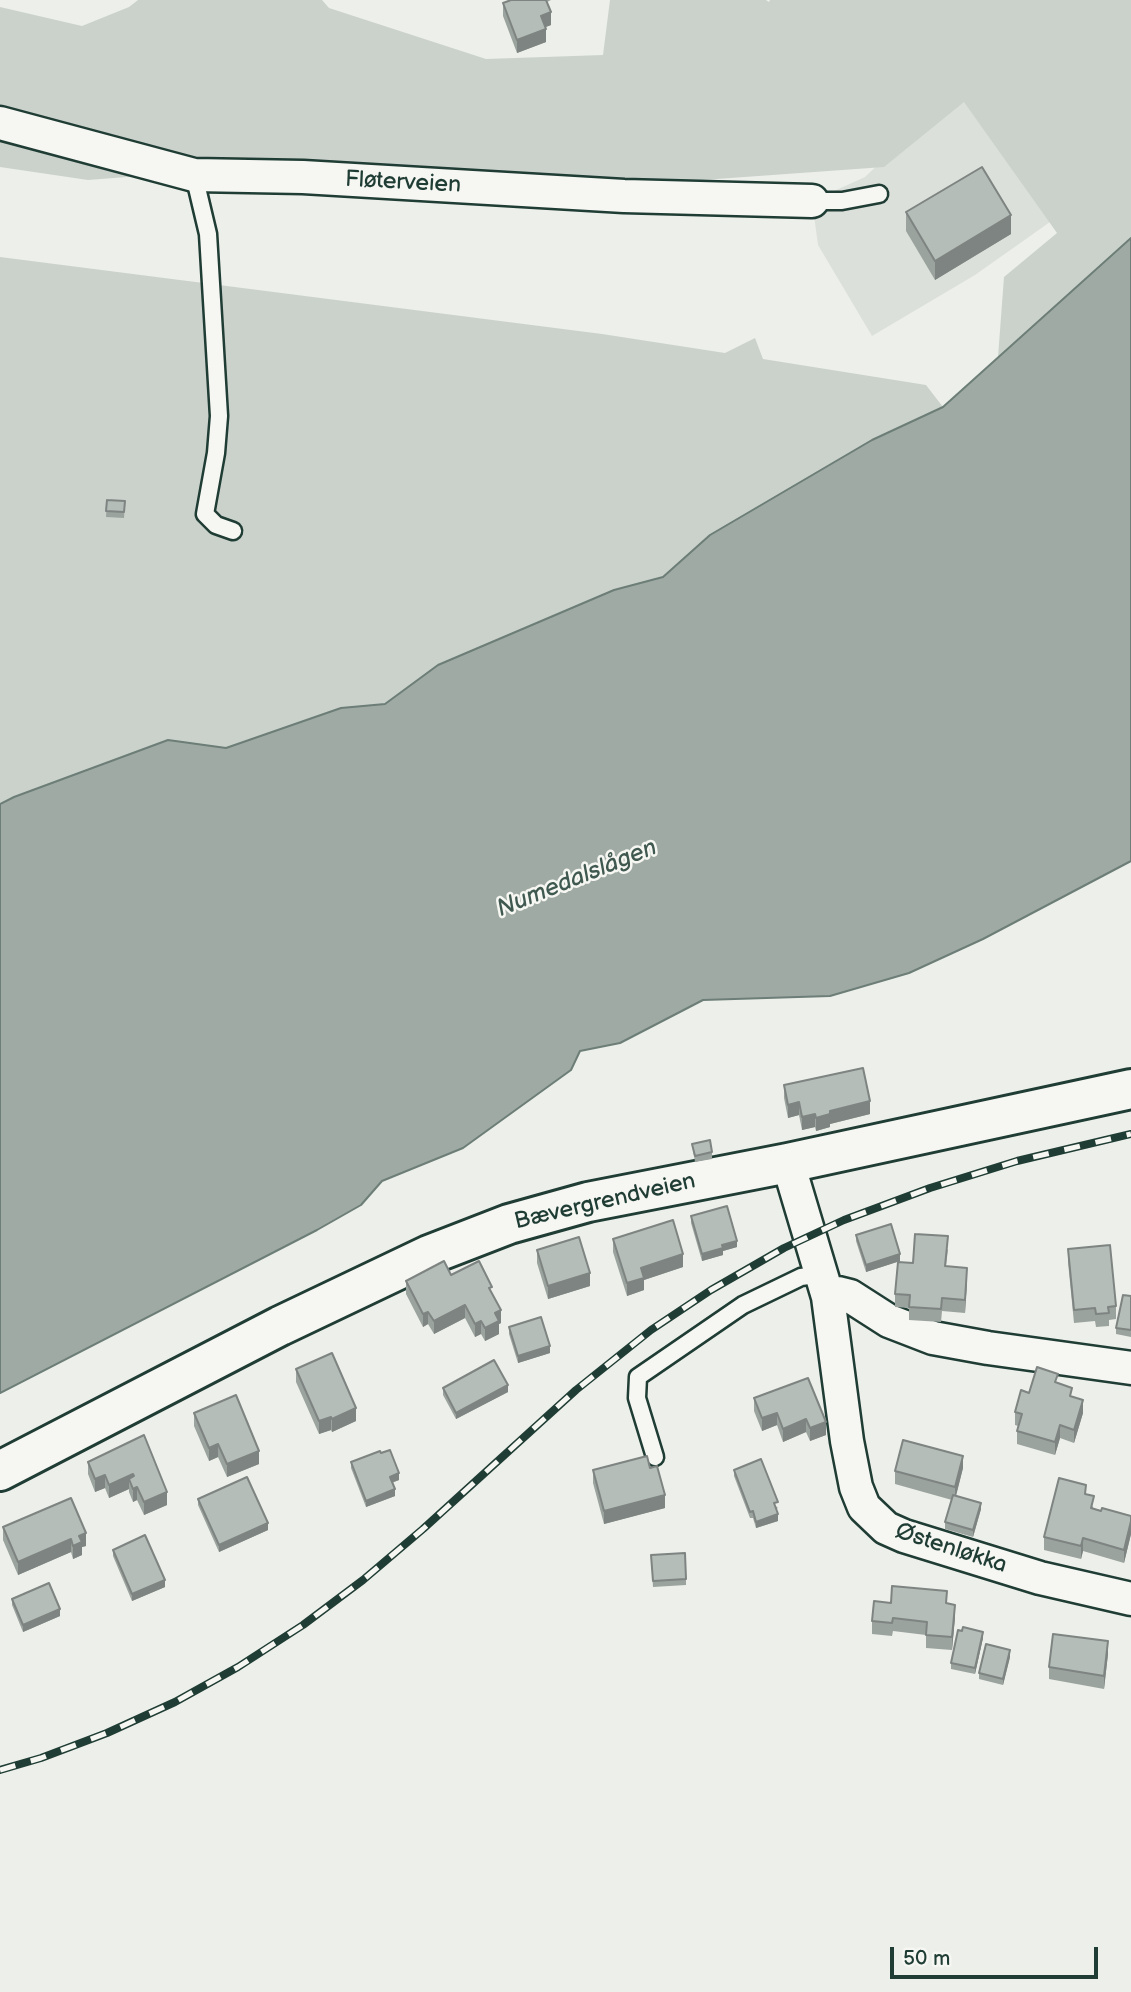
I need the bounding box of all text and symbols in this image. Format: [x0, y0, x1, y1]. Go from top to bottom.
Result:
street label: Fløterveien [344, 166, 462, 200]
water label: Numedalslågen [493, 834, 661, 924]
street label: Bævergrendveien [512, 1168, 698, 1236]
street label: Østenløkka [892, 1518, 1010, 1580]
scale bar [893, 1932, 1101, 1976]
text: 50 m [903, 1946, 950, 1971]

